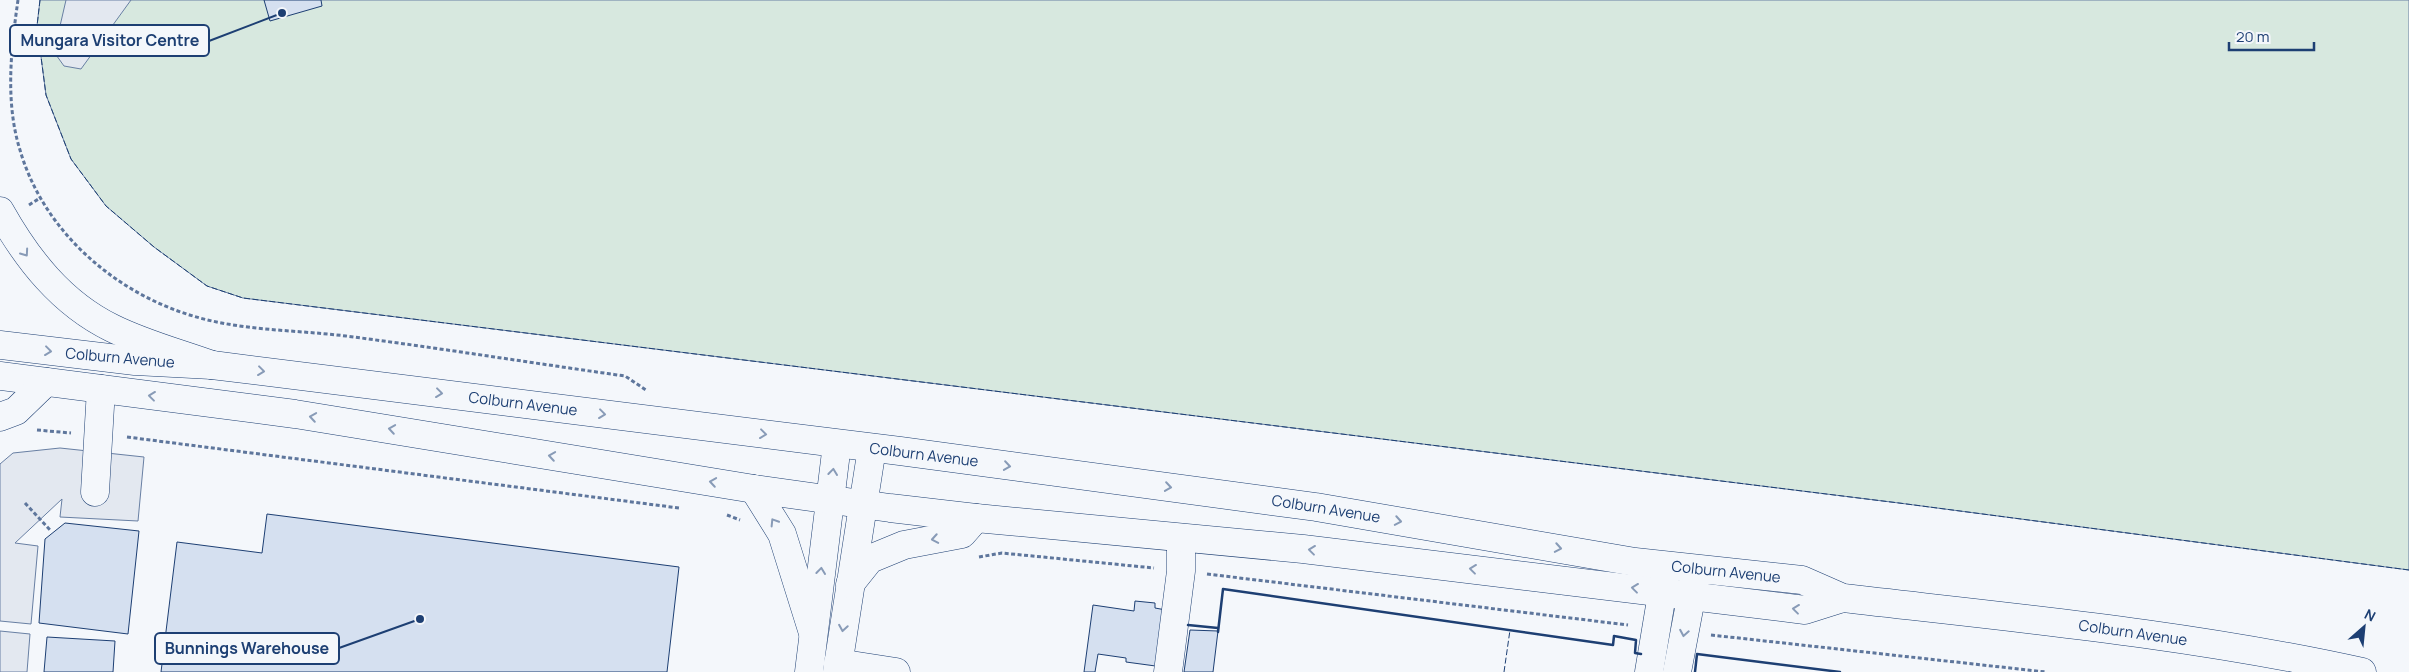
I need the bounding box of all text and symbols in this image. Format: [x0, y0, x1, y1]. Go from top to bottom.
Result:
scale bar [2229, 20, 2314, 52]
callout: Mungara Visitor Centre [10, 25, 209, 56]
text: 20 m [2236, 26, 2269, 47]
text: Mungara Visitor Centre [21, 29, 200, 51]
one-way arrow [19, 247, 28, 257]
street label: Colburn Avenue [65, 342, 176, 373]
one-way arrow [45, 345, 53, 356]
one-way arrow [257, 365, 265, 376]
street label: Colburn Avenue [467, 386, 579, 421]
one-way arrow [435, 388, 444, 398]
one-way arrow [147, 391, 155, 402]
one-way arrow [598, 408, 606, 419]
one-way arrow [308, 412, 317, 422]
one-way arrow [388, 424, 396, 435]
one-way arrow [760, 428, 768, 439]
street label: Colburn Avenue [868, 437, 980, 472]
one-way arrow [548, 451, 557, 461]
one-way arrow [1002, 460, 1011, 470]
one-way arrow [827, 467, 838, 475]
one-way arrow [708, 477, 716, 488]
one-way arrow [1164, 481, 1172, 492]
street label: Colburn Avenue [1270, 490, 1382, 527]
one-way arrow [1393, 515, 1402, 525]
one-way arrow [771, 518, 780, 527]
one-way arrow [930, 534, 939, 544]
one-way arrow [1554, 543, 1562, 553]
one-way arrow [1308, 545, 1316, 556]
street label: Colburn Avenue [1670, 555, 1782, 588]
one-way arrow [1469, 564, 1477, 575]
one-way arrow [815, 567, 826, 575]
one-way arrow [1630, 583, 1638, 594]
north arrow [2339, 602, 2389, 652]
one-way arrow [1792, 604, 1800, 615]
text: N [2361, 604, 2379, 626]
street label: Colburn Avenue [2077, 614, 2189, 651]
one-way arrow [838, 624, 849, 632]
one-way arrow [1680, 629, 1690, 638]
callout: Bunnings Warehouse [155, 633, 339, 664]
text: Bunnings Warehouse [165, 637, 330, 659]

